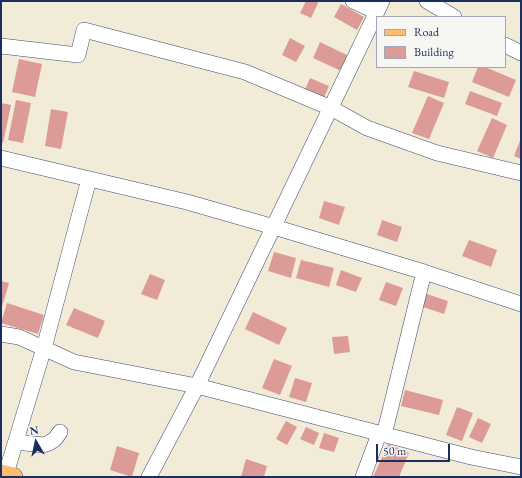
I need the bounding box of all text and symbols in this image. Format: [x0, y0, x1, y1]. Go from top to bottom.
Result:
legend [376, 16, 506, 68]
text: Road [414, 24, 439, 40]
text: Building [414, 44, 454, 60]
north arrow [16, 422, 56, 462]
text: N [29, 423, 40, 438]
scale bar [378, 436, 452, 462]
text: 50 m [383, 443, 406, 459]

